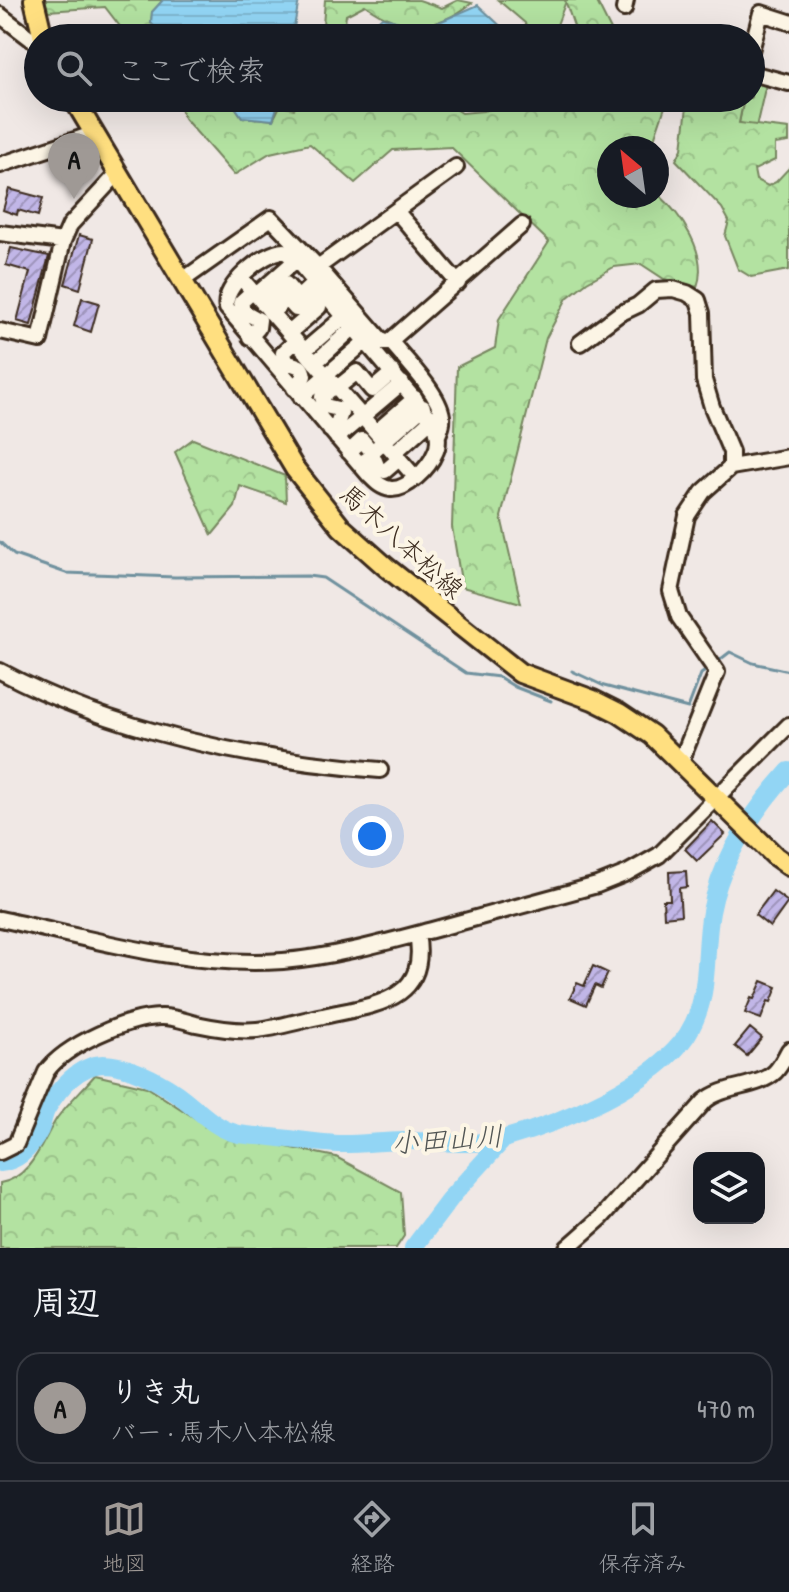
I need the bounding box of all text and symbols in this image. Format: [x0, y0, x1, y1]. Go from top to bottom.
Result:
search box [24, 24, 765, 112]
icon: search [52, 46, 96, 90]
text: ここで検索 [116, 50, 266, 90]
pin: A [48, 133, 100, 199]
north arrow [597, 136, 669, 208]
street label: 馬木八本松線 [332, 476, 472, 606]
your location [352, 816, 392, 856]
water label: 小田山川 [390, 1116, 504, 1162]
map controls [693, 1152, 765, 1224]
button: layers [693, 1152, 765, 1224]
text: 周辺 [32, 1279, 100, 1325]
text: りき丸 [110, 1371, 200, 1411]
text: A [54, 1391, 66, 1426]
text: 470 m [697, 1391, 755, 1426]
text: バー · 馬木八本松線 [110, 1414, 335, 1449]
tab: 地図 [102, 1497, 146, 1578]
tab: 経路 [350, 1497, 395, 1578]
tab: 保存済み [599, 1497, 687, 1578]

